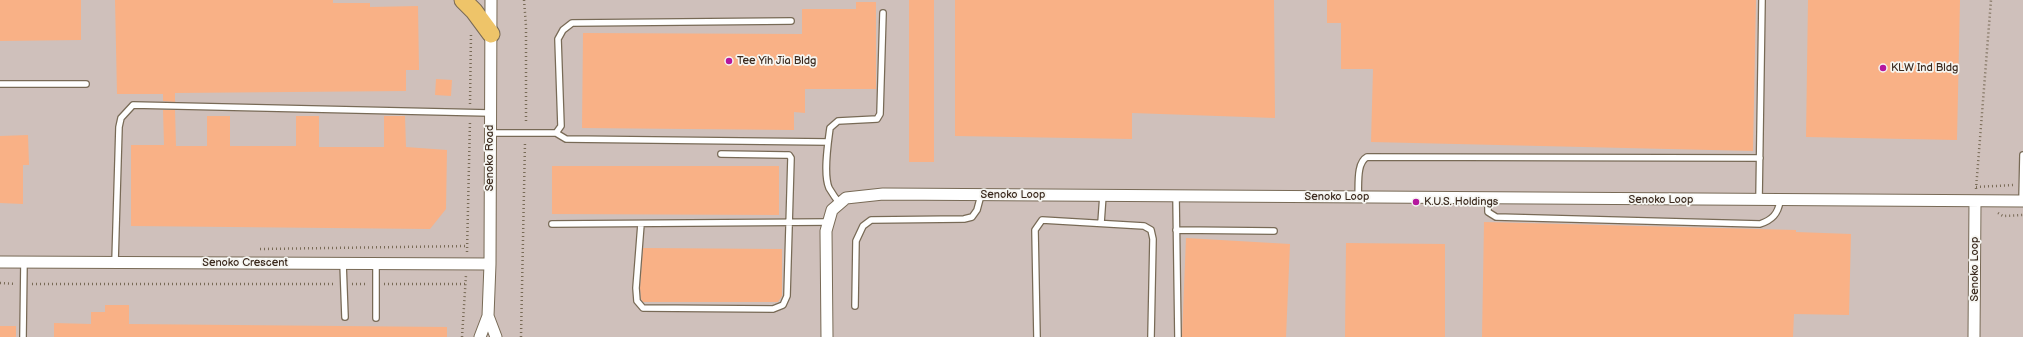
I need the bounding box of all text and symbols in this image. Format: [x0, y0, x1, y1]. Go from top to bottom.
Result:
place label: Tee Yih Jia Bldg [737, 54, 816, 68]
marker: Tee Yih Jia Bldg [724, 56, 734, 66]
place label: KLW Ind Bldg [1891, 61, 1958, 75]
marker: KLW Ind Bldg [1878, 63, 1888, 73]
street label: Senoko Road [483, 125, 497, 191]
street label: Senoko Loop [981, 188, 1045, 202]
street label: Senoko Loop [1305, 190, 1369, 204]
street label: Senoko Loop [1629, 193, 1693, 207]
place label: K.U.S. Holdings [1424, 195, 1498, 209]
marker: K.U.S. Holdings [1411, 197, 1421, 207]
street label: Senoko Loop [1968, 237, 1982, 301]
street label: Senoko Crescent [202, 256, 288, 270]

